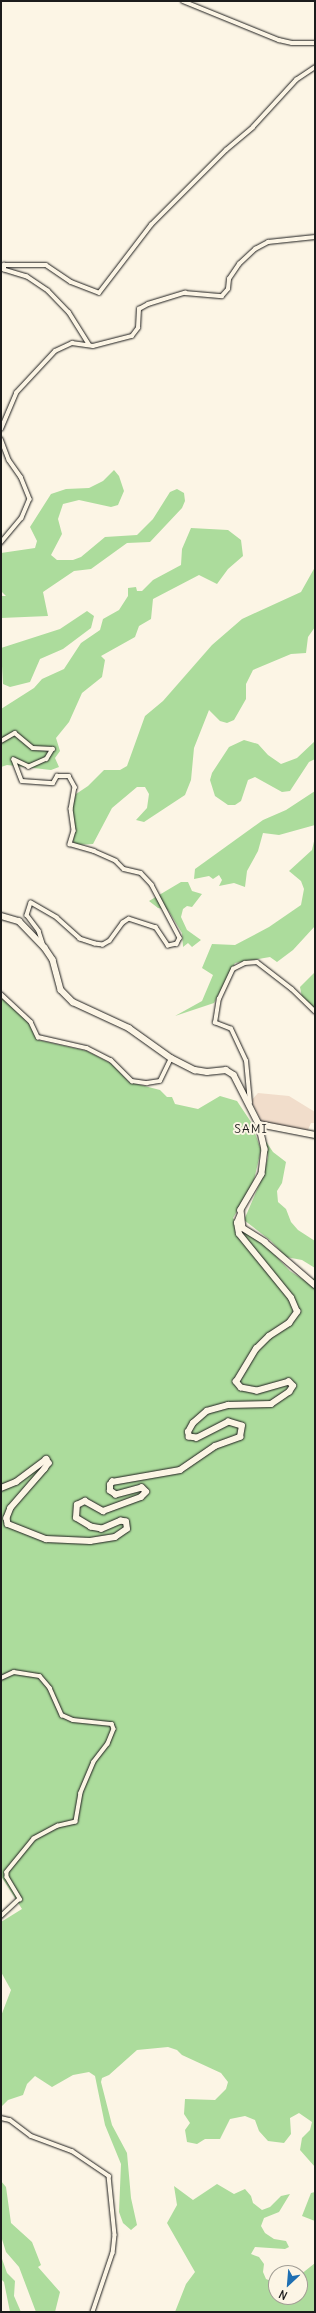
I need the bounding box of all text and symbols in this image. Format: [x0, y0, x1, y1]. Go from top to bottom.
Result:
district label: SAMI [234, 1122, 268, 1136]
north arrow [268, 2265, 308, 2305]
text: N [277, 2287, 290, 2303]

